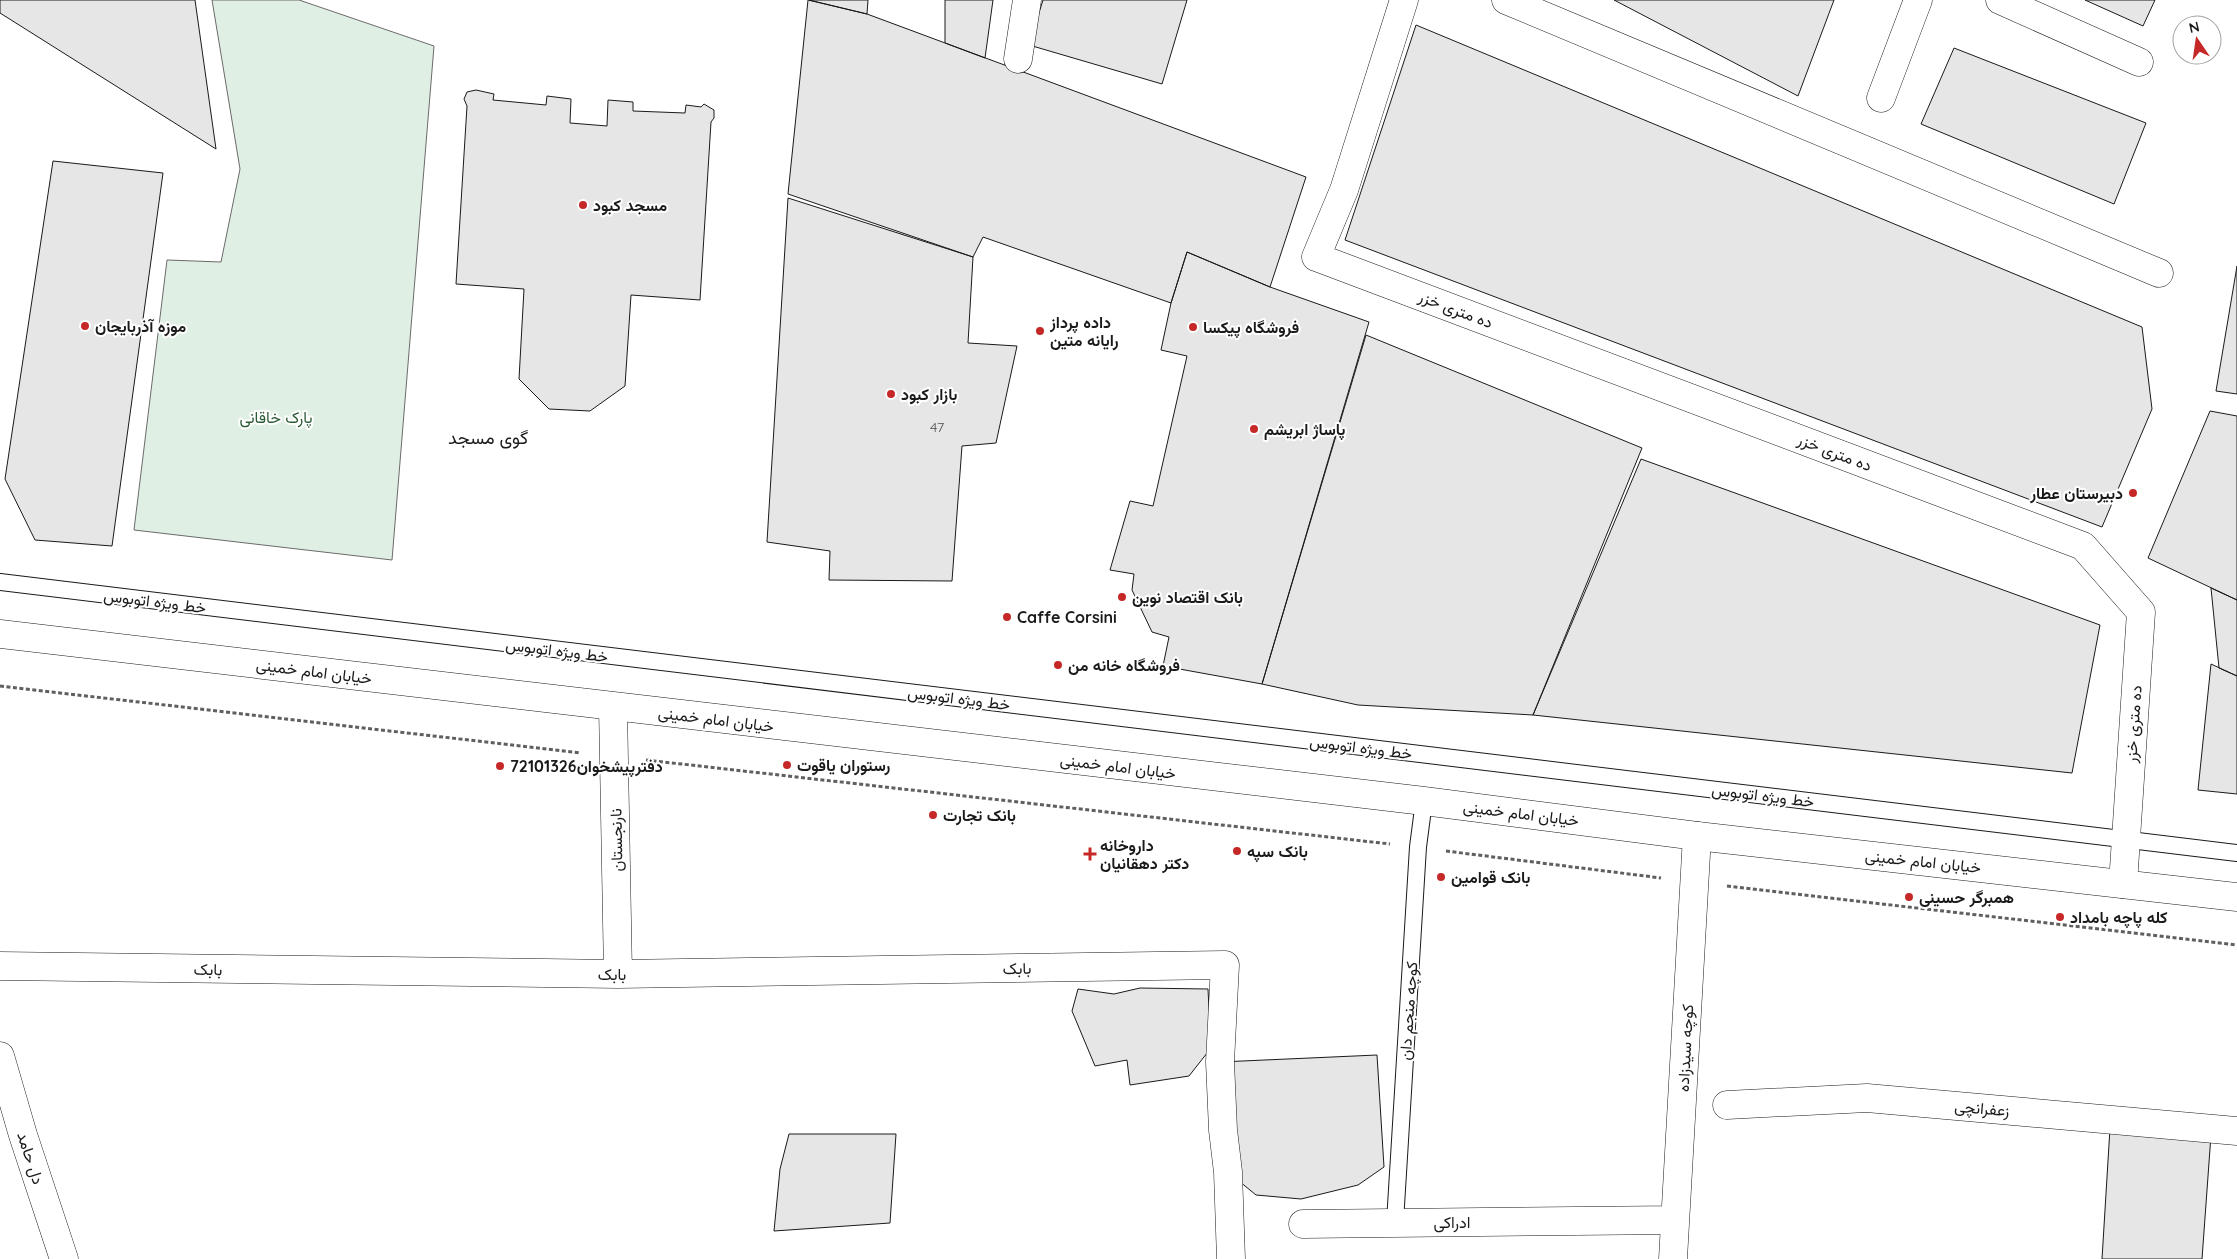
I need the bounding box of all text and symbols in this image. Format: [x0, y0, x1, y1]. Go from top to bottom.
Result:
north arrow [2172, 15, 2222, 65]
text: N [2187, 17, 2201, 37]
place label: مسجد کبود [593, 195, 668, 216]
marker: مسجد کبود [577, 199, 589, 211]
street label: ده متری خزر [1415, 285, 1496, 333]
place label: داده پرداز رایانه متین [1049, 312, 1119, 351]
place label: موزه آذربایجان [95, 316, 186, 337]
place label: فروشگاه پیکسا [1203, 317, 1299, 339]
marker: موزه آذربایجان [79, 320, 91, 332]
marker: فروشگاه پیکسا [1187, 321, 1199, 333]
marker: داده پرداز رایانه متین [1034, 325, 1046, 337]
place label: بازار کبود [901, 384, 958, 405]
marker: بازار کبود [885, 388, 897, 400]
park label: پارک خاقانی [240, 407, 312, 429]
house number: 47 [930, 418, 944, 436]
place label: پاساژ ابریشم [1264, 419, 1345, 441]
marker: پاساژ ابریشم [1248, 423, 1260, 435]
district label: گوی مسجد [448, 426, 528, 449]
street label: ده متری خزر [1794, 428, 1875, 476]
place label: دبیرستان عطار [2029, 483, 2123, 504]
marker: دبیرستان عطار [2127, 487, 2139, 499]
street label: خط ویژه اتوبوس [102, 585, 208, 618]
place label: بانک اقتصاد نوین [1132, 587, 1243, 608]
marker: بانک اقتصاد نوین [1116, 591, 1128, 603]
place label: Caffe Corsini [1017, 607, 1117, 627]
marker: Caffe Corsini [1001, 611, 1013, 623]
street label: خط ویژه اتوبوس [504, 634, 610, 667]
street label: خیابان امام خمینی [255, 654, 373, 689]
place label: فروشگاه خانه من [1068, 655, 1180, 676]
marker: فروشگاه خانه من [1052, 659, 1064, 671]
street label: خط ویژه اتوبوس [906, 682, 1012, 715]
street label: ده متری خزر [2120, 685, 2147, 765]
street label: خیابان امام خمینی [657, 702, 775, 737]
street label: خط ویژه اتوبوس [1308, 731, 1414, 764]
street label: خیابان امام خمینی [1059, 749, 1177, 784]
place label: رستوران یاقوت [797, 755, 891, 776]
place label: دفترپیشخوان72101326 [510, 756, 663, 778]
marker: رستوران یاقوت [781, 759, 793, 771]
marker: دفترپیشخوان72101326 [494, 760, 506, 772]
street label: خط ویژه اتوبوس [1710, 779, 1816, 812]
street label: خیابان امام خمینی [1462, 796, 1580, 831]
place label: بانک تجارت [943, 805, 1016, 826]
street label: نارنجستان [605, 808, 628, 872]
marker: بانک تجارت [927, 809, 939, 821]
place label: داروخانه دکتر دهقانیان [1100, 835, 1189, 874]
place label: بانک سپه [1247, 841, 1308, 863]
marker: بانک سپه [1231, 845, 1243, 857]
street label: خیابان امام خمینی [1864, 845, 1982, 878]
marker: داروخانه دکتر دهقانیان [1084, 848, 1096, 860]
place label: بانک قوامین [1451, 867, 1530, 888]
marker: بانک قوامین [1435, 871, 1447, 883]
place label: همبرگر حسینی [1919, 887, 2014, 908]
marker: همبرگر حسینی [1903, 891, 1915, 903]
place label: کله پاچه بامداد [2070, 907, 2167, 929]
marker: کله پاچه بامداد [2054, 911, 2066, 923]
street label: بابک [1002, 958, 1032, 978]
street label: بابک [193, 959, 223, 979]
street label: کوچه منجم دان [1395, 961, 1423, 1061]
street label: بابک [598, 964, 626, 984]
street label: کوچه سیدزاده [1673, 1004, 1699, 1092]
street label: زعفرانچی [1953, 1096, 2010, 1122]
street label: دل حامد [13, 1129, 49, 1187]
street label: ادراکی [1434, 1212, 1470, 1233]

